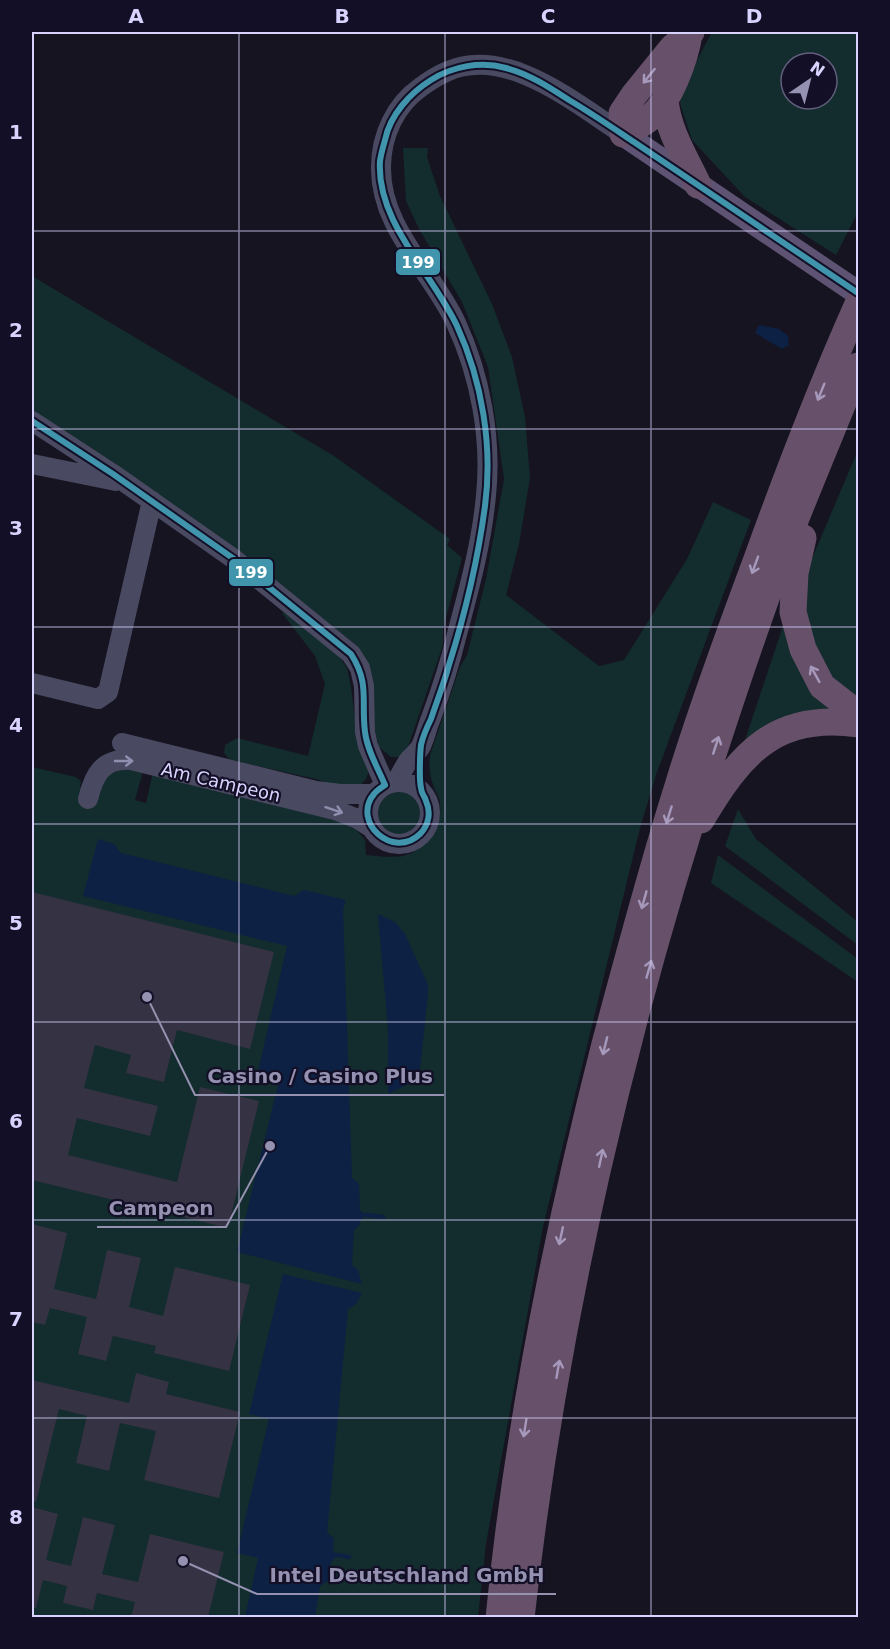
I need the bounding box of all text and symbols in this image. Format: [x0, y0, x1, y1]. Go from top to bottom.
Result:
text: A [128, 4, 144, 28]
text: B [334, 4, 350, 28]
text: C [541, 4, 555, 28]
text: D [746, 4, 762, 28]
north arrow [779, 51, 839, 111]
text: N [806, 58, 828, 81]
one-way arrow [643, 68, 656, 84]
text: 1 [9, 120, 23, 144]
line badge: 199 [395, 248, 441, 276]
text: 199 [401, 253, 435, 272]
text: 2 [9, 318, 23, 342]
one-way arrow [815, 382, 826, 400]
text: 3 [9, 516, 23, 540]
one-way arrow [748, 555, 759, 574]
line badge: 199 [228, 558, 274, 587]
text: 199 [234, 563, 268, 582]
one-way arrow [809, 666, 820, 684]
text: 4 [9, 713, 23, 737]
one-way arrow [712, 736, 723, 754]
one-way arrow [113, 755, 133, 767]
street label: Am Campeon [159, 758, 283, 806]
one-way arrow [324, 805, 343, 816]
one-way arrow [663, 805, 674, 824]
one-way arrow [638, 890, 650, 909]
text: 5 [9, 911, 23, 935]
one-way arrow [643, 960, 655, 979]
one-way arrow [598, 1037, 610, 1056]
callout: Casino / Casino Plus [195, 1057, 444, 1095]
text: Casino / Casino Plus [207, 1064, 433, 1088]
text: 6 [9, 1109, 23, 1133]
one-way arrow [596, 1149, 607, 1168]
callout: Campeon [97, 1189, 226, 1227]
text: Campeon [109, 1196, 213, 1220]
one-way arrow [554, 1227, 566, 1246]
text: 7 [9, 1307, 23, 1331]
one-way arrow [553, 1360, 564, 1379]
one-way arrow [519, 1418, 530, 1437]
text: 8 [9, 1505, 23, 1529]
callout: Intel Deutschland GmbH [257, 1556, 556, 1594]
text: Intel Deutschland GmbH [270, 1563, 544, 1587]

